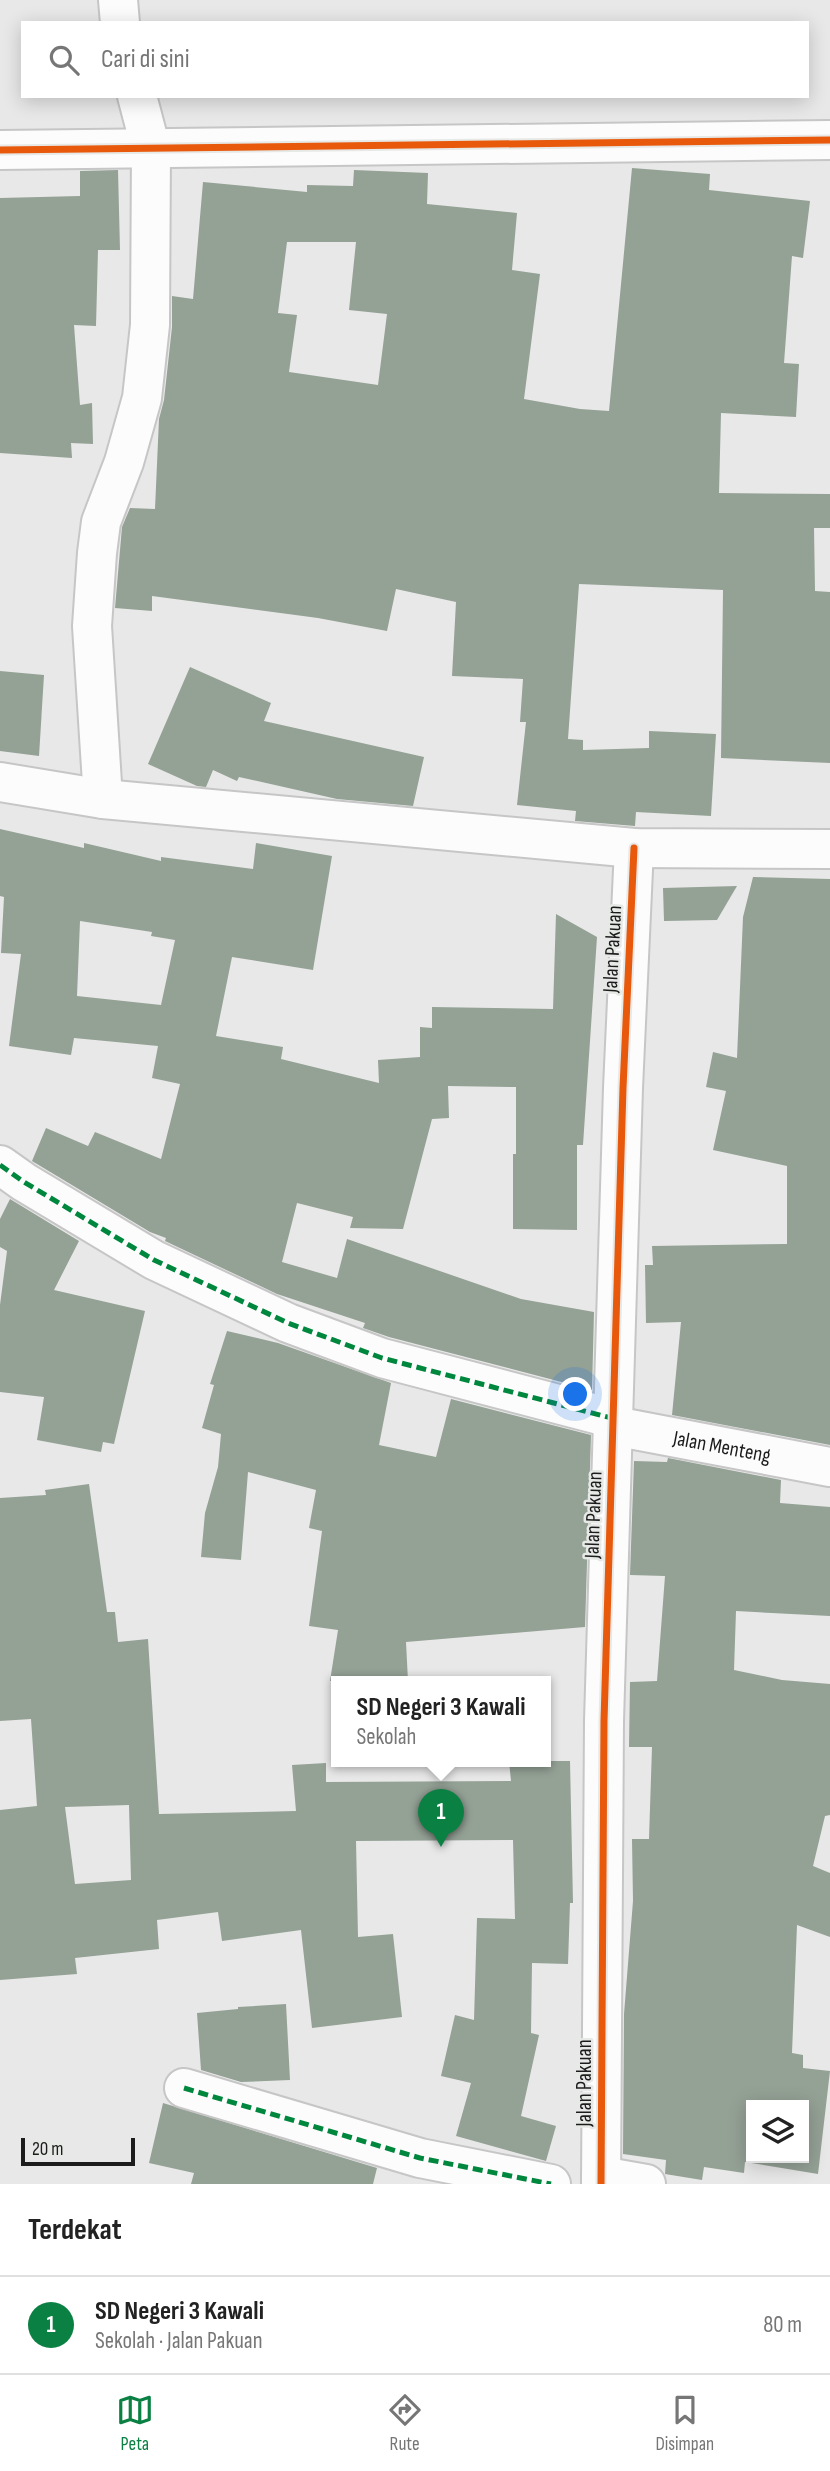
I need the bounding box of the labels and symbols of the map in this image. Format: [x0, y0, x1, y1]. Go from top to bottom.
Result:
street label: Jalan Pakuan [598, 905, 627, 994]
your location [558, 1377, 592, 1411]
street label: Jalan Menteng [670, 1425, 773, 1469]
street label: Jalan Pakuan [579, 1471, 608, 1560]
pin: 1 [418, 1789, 464, 1847]
street label: Jalan Pakuan [572, 2039, 597, 2128]
scale bar [21, 2135, 135, 2167]

